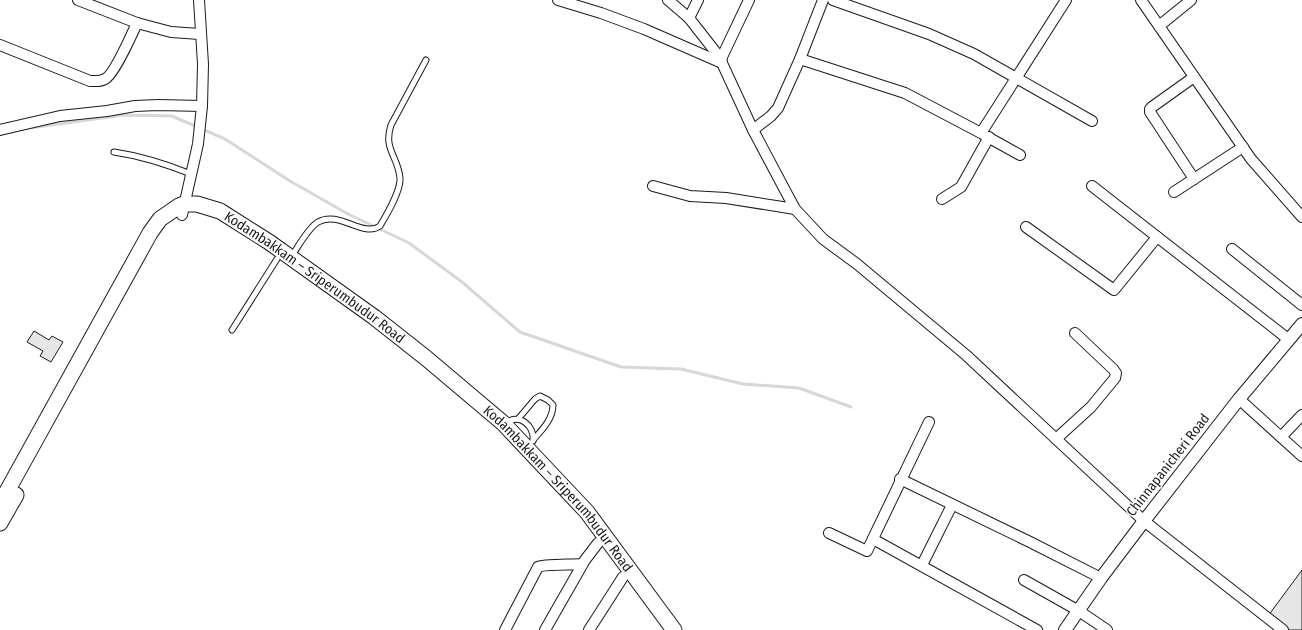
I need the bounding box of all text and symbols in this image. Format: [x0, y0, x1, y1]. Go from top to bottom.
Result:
street label: Kodambakkam – Sriperumbudur Road [221, 208, 409, 347]
street label: Kodambakkam – Sriperumbudur Road [480, 402, 637, 575]
street label: Chinnapanicheri Road [1123, 410, 1213, 520]

